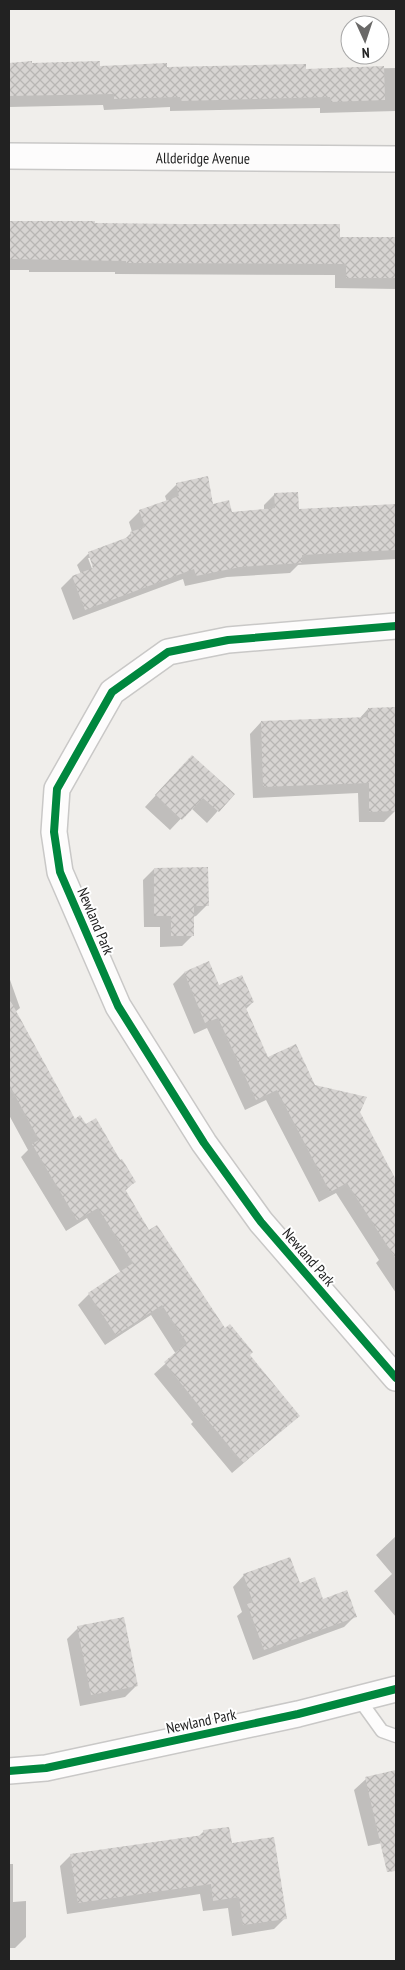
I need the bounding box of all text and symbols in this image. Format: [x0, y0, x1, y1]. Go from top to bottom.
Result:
north arrow [340, 15, 390, 65]
text: N [361, 44, 370, 62]
street label: Allderidge Avenue [156, 148, 250, 167]
street label: Newland Park [73, 885, 119, 958]
street label: Newland Park [279, 1224, 340, 1290]
street label: Newland Park [164, 1704, 238, 1738]

